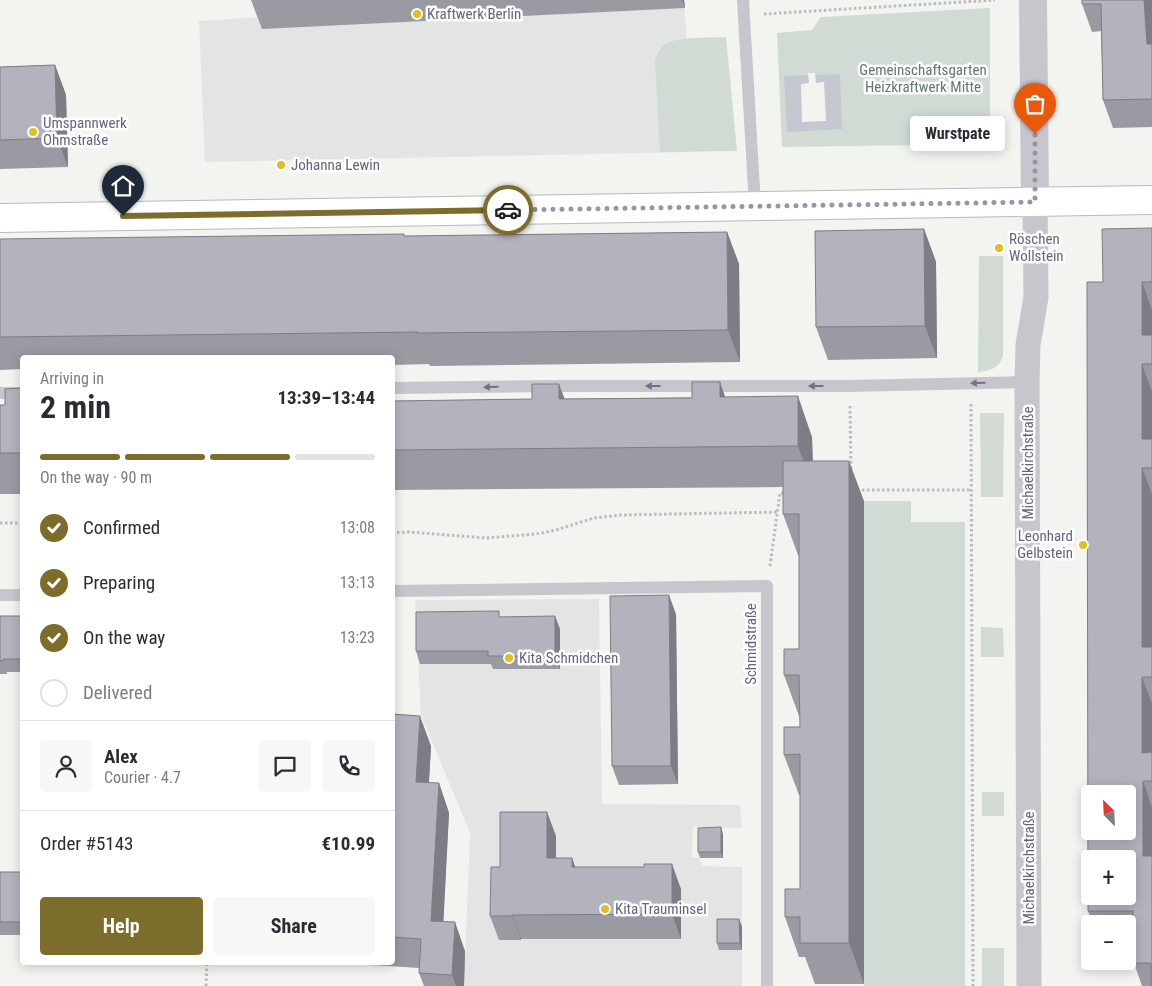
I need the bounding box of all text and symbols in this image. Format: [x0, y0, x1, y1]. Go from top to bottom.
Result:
place label: Kraftwerk Berlin [427, 5, 521, 23]
marker: Kraftwerk Berlin [411, 8, 423, 20]
park label: Gemeinschaftsgarten Heizkraftwerk Mitte [859, 61, 987, 96]
pin [1014, 83, 1056, 134]
icon: bag [1021, 90, 1049, 118]
place label: Umspannwerk Ohmstraße [43, 114, 127, 149]
callout: Wurstpate [910, 116, 1005, 152]
text: Wurstpate [925, 124, 990, 143]
marker: Umspannwerk Ohmstraße [27, 126, 39, 138]
place label: Johanna Lewin [291, 156, 380, 174]
marker: Johanna Lewin [275, 159, 287, 171]
pin [102, 165, 144, 216]
icon: home [109, 172, 137, 200]
courier [483, 185, 533, 235]
icon: car [494, 196, 522, 224]
place label: Röschen Wollstein [1009, 230, 1064, 265]
marker: Röschen Wollstein [993, 242, 1005, 254]
text: Arriving in [40, 369, 104, 388]
one-way arrow [970, 380, 986, 388]
one-way arrow [645, 382, 661, 390]
one-way arrow [808, 382, 824, 390]
one-way arrow [483, 383, 499, 391]
text: 13:39–13:44 [277, 386, 375, 409]
text: 2 min [40, 388, 111, 426]
street label: Michaelkirchstraße [1019, 406, 1037, 520]
text: On the way · 90 m [40, 468, 152, 487]
icon: check [40, 514, 68, 542]
text: Confirmed [83, 516, 160, 539]
text: 13:08 [340, 518, 375, 537]
place label: Leonhard Gelbstein [1017, 527, 1073, 562]
marker: Leonhard Gelbstein [1077, 539, 1089, 551]
icon: check [40, 569, 68, 597]
text: Preparing [83, 571, 155, 594]
text: 13:13 [340, 573, 375, 592]
street label: Schmidstraße [742, 603, 760, 685]
icon: check [40, 624, 68, 652]
text: On the way [83, 626, 165, 649]
text: 13:23 [340, 628, 375, 647]
place label: Kita Schmidchen [519, 649, 618, 667]
marker: Kita Schmidchen [503, 652, 515, 664]
text: Delivered [83, 681, 152, 704]
button: person [40, 740, 92, 792]
button: chat [259, 740, 311, 792]
button: phone [323, 740, 375, 792]
text: Alex [104, 745, 138, 768]
text: Courier · 4.7 [104, 768, 181, 787]
north arrow [1081, 785, 1136, 840]
map controls [1081, 785, 1136, 970]
street label: Michaelkirchstraße [1020, 811, 1038, 925]
text: Order #5143 [40, 832, 133, 855]
text: €10.99 [321, 832, 375, 855]
button: + [1081, 850, 1136, 905]
button: Help [40, 897, 203, 955]
button: Share [213, 897, 375, 955]
place label: Kita Trauminsel [615, 900, 707, 918]
marker: Kita Trauminsel [599, 903, 611, 915]
button: − [1081, 915, 1136, 970]

